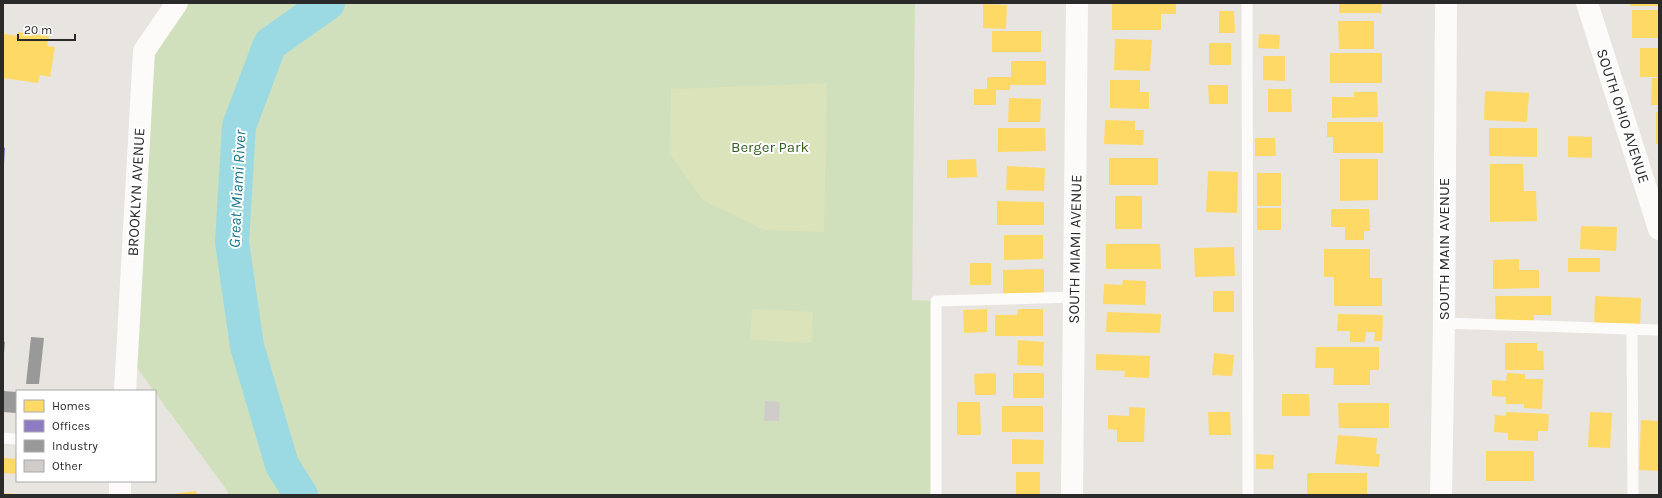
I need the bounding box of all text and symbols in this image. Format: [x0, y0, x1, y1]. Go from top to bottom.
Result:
scale bar [18, 16, 75, 42]
text: 20 m [24, 23, 52, 37]
street label: SOUTH OHIO AVENUE [1593, 46, 1653, 186]
street label: BROOKLYN AVENUE [124, 127, 148, 257]
water label: Great Miami River [224, 129, 250, 248]
park label: Berger Park [731, 138, 809, 156]
street label: SOUTH MIAMI AVENUE [1065, 174, 1085, 324]
street label: SOUTH MAIN AVENUE [1435, 178, 1453, 320]
legend [16, 390, 156, 482]
text: Homes [52, 399, 90, 413]
text: Offices [52, 419, 90, 433]
text: Industry [52, 439, 98, 453]
text: Other [52, 459, 83, 473]

